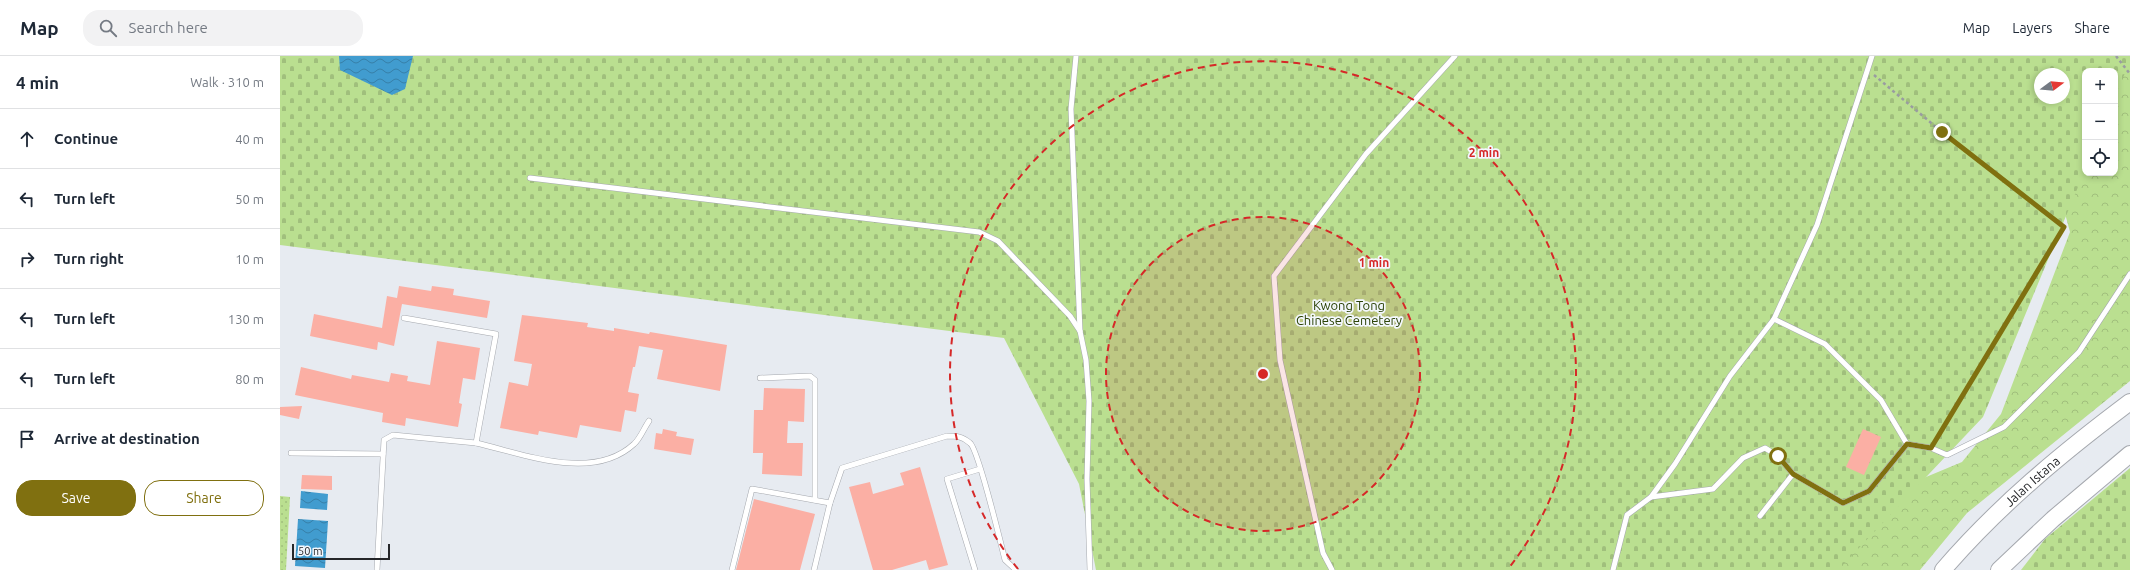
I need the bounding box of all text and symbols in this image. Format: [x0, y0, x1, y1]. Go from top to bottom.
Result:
search box [83, 10, 363, 46]
text: Map [20, 17, 59, 39]
icon: search [97, 17, 119, 39]
text: Search here [129, 19, 208, 36]
text: Map [1963, 20, 1990, 36]
text: Layers [2012, 20, 2052, 36]
text: Share [2074, 20, 2110, 36]
north arrow [2034, 68, 2070, 104]
map controls [2082, 68, 2118, 176]
button: + [2082, 68, 2118, 104]
text: 4 min [16, 73, 59, 92]
text: Walk · 310 m [190, 75, 264, 89]
button: − [2082, 104, 2118, 140]
route end [1933, 123, 1951, 141]
icon: ahead [16, 128, 38, 150]
text: Continue [54, 130, 118, 147]
text: 40 m [235, 132, 264, 146]
button: locate [2082, 140, 2118, 176]
text: 2 min [1469, 146, 1499, 159]
icon: left [16, 188, 38, 210]
text: Turn left [54, 190, 115, 207]
text: 50 m [235, 192, 264, 206]
icon: right [16, 248, 38, 270]
text: Turn right [54, 250, 124, 267]
text: 10 m [235, 252, 264, 266]
text: 1 min [1359, 256, 1389, 269]
park label: Kwong Tong Chinese Cemetery [1296, 298, 1402, 327]
icon: left [16, 308, 38, 330]
text: Turn left [54, 310, 115, 327]
text: 130 m [228, 312, 264, 326]
centre of rings [1256, 367, 1270, 381]
icon: left [16, 368, 38, 390]
text: Turn left [54, 370, 115, 387]
text: 80 m [235, 372, 264, 386]
icon: arrive [16, 428, 38, 450]
text: Arrive at destination [54, 430, 200, 447]
route start [1769, 447, 1787, 465]
street label: Jalan Istana [2002, 453, 2062, 509]
button: Save [16, 480, 136, 516]
button: Share [144, 480, 264, 516]
scale bar [292, 542, 390, 561]
text: 50 m [298, 545, 322, 557]

